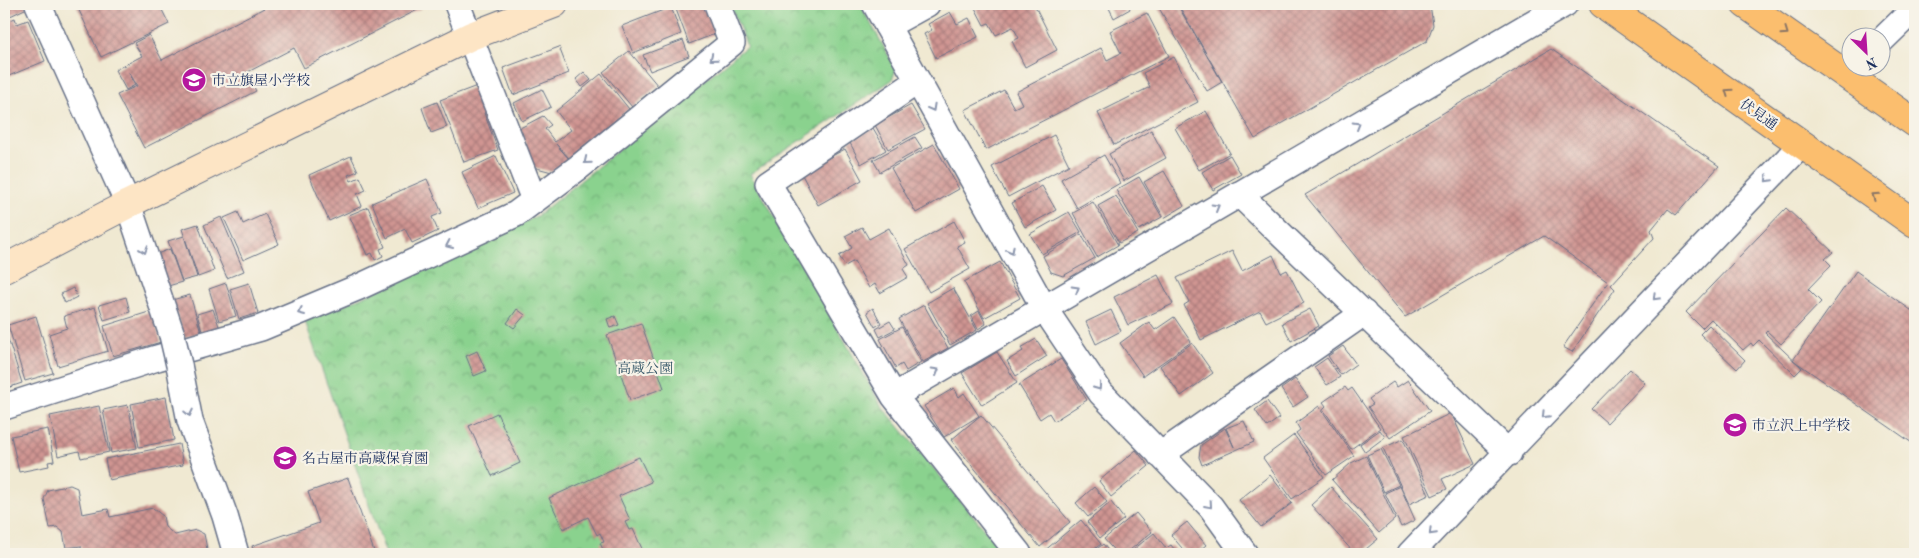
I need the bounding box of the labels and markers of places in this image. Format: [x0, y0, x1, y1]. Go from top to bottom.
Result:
school or university icon: 市立旗屋小学校 [181, 67, 207, 93]
place label: 市立旗屋小学校 [212, 73, 310, 88]
school or university icon: 市立沢上中学校 [1722, 412, 1748, 438]
place label: 市立沢上中学校 [1752, 418, 1850, 433]
school or university icon: 名古屋市高蔵保育園 [272, 445, 298, 471]
place label: 名古屋市高蔵保育園 [302, 451, 428, 466]

